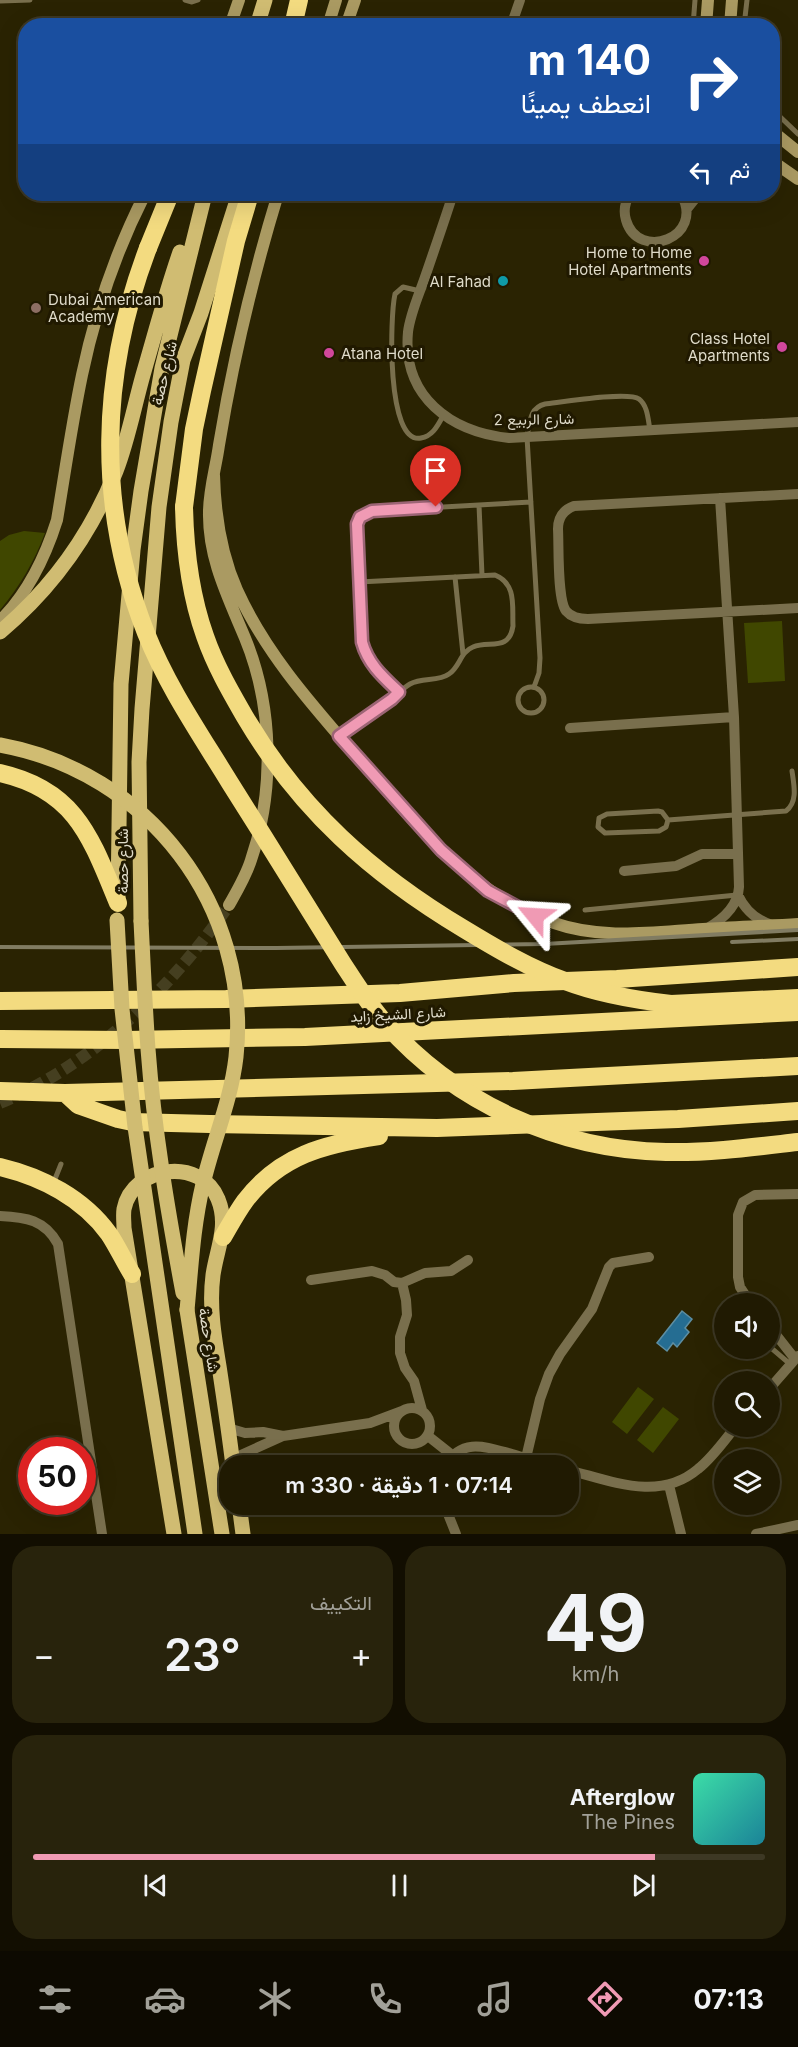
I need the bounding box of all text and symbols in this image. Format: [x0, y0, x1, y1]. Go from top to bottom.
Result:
text: 140 m [528, 34, 651, 85]
icon: right [672, 42, 750, 120]
text: انعطف يمينًا [521, 87, 651, 120]
icon: left [684, 156, 717, 189]
text: ثم [729, 157, 750, 183]
place label: Home to Home Hotel Apartments [568, 243, 692, 279]
marker: Home to Home Hotel Apartments [697, 254, 711, 268]
place label: Al Fahad [429, 272, 491, 291]
marker: Al Fahad [496, 274, 510, 288]
place label: Dubai American Academy [48, 290, 161, 326]
marker: Dubai American Academy [29, 301, 43, 315]
place label: Class Hotel Apartments [688, 329, 770, 365]
street label: شارع حصة [147, 339, 183, 407]
marker: Class Hotel Apartments [775, 340, 789, 354]
place label: Atana Hotel [341, 344, 423, 363]
marker: Atana Hotel [322, 346, 336, 360]
street label: شارع الربيع 2 [493, 409, 575, 431]
pin [410, 445, 461, 507]
icon: arrive [419, 454, 452, 487]
street label: شارع حصة [113, 828, 134, 894]
position arrow [503, 884, 567, 948]
street label: شارع الشيخ زايد [350, 1002, 447, 1028]
map controls [714, 1293, 780, 1515]
button: sound [714, 1293, 780, 1359]
street label: شارع حصة [193, 1306, 224, 1374]
button: search [714, 1371, 780, 1437]
speed limit sign: 50 [18, 1437, 96, 1515]
button: layers [714, 1449, 780, 1515]
text: 07:14 · 1 دقيقة · 330 m [285, 1472, 513, 1498]
text: 49 [544, 1575, 647, 1670]
text: التكييف [310, 1591, 372, 1615]
text: 23° [164, 1627, 241, 1682]
text: − [33, 1635, 55, 1675]
text: + [350, 1635, 372, 1675]
text: km/h [572, 1662, 619, 1686]
text: Afterglow [570, 1784, 675, 1810]
text: The Pines [581, 1810, 675, 1834]
icon: previous [139, 1869, 172, 1902]
icon: pause [383, 1869, 416, 1902]
icon: next [627, 1869, 660, 1902]
icon: filters [34, 1978, 76, 2020]
icon: car [144, 1978, 186, 2020]
icon: climate [254, 1978, 296, 2020]
icon: phone [364, 1978, 406, 2020]
icon: music [474, 1978, 516, 2020]
icon: directions [584, 1978, 626, 2020]
text: 07:13 [693, 1983, 764, 2016]

